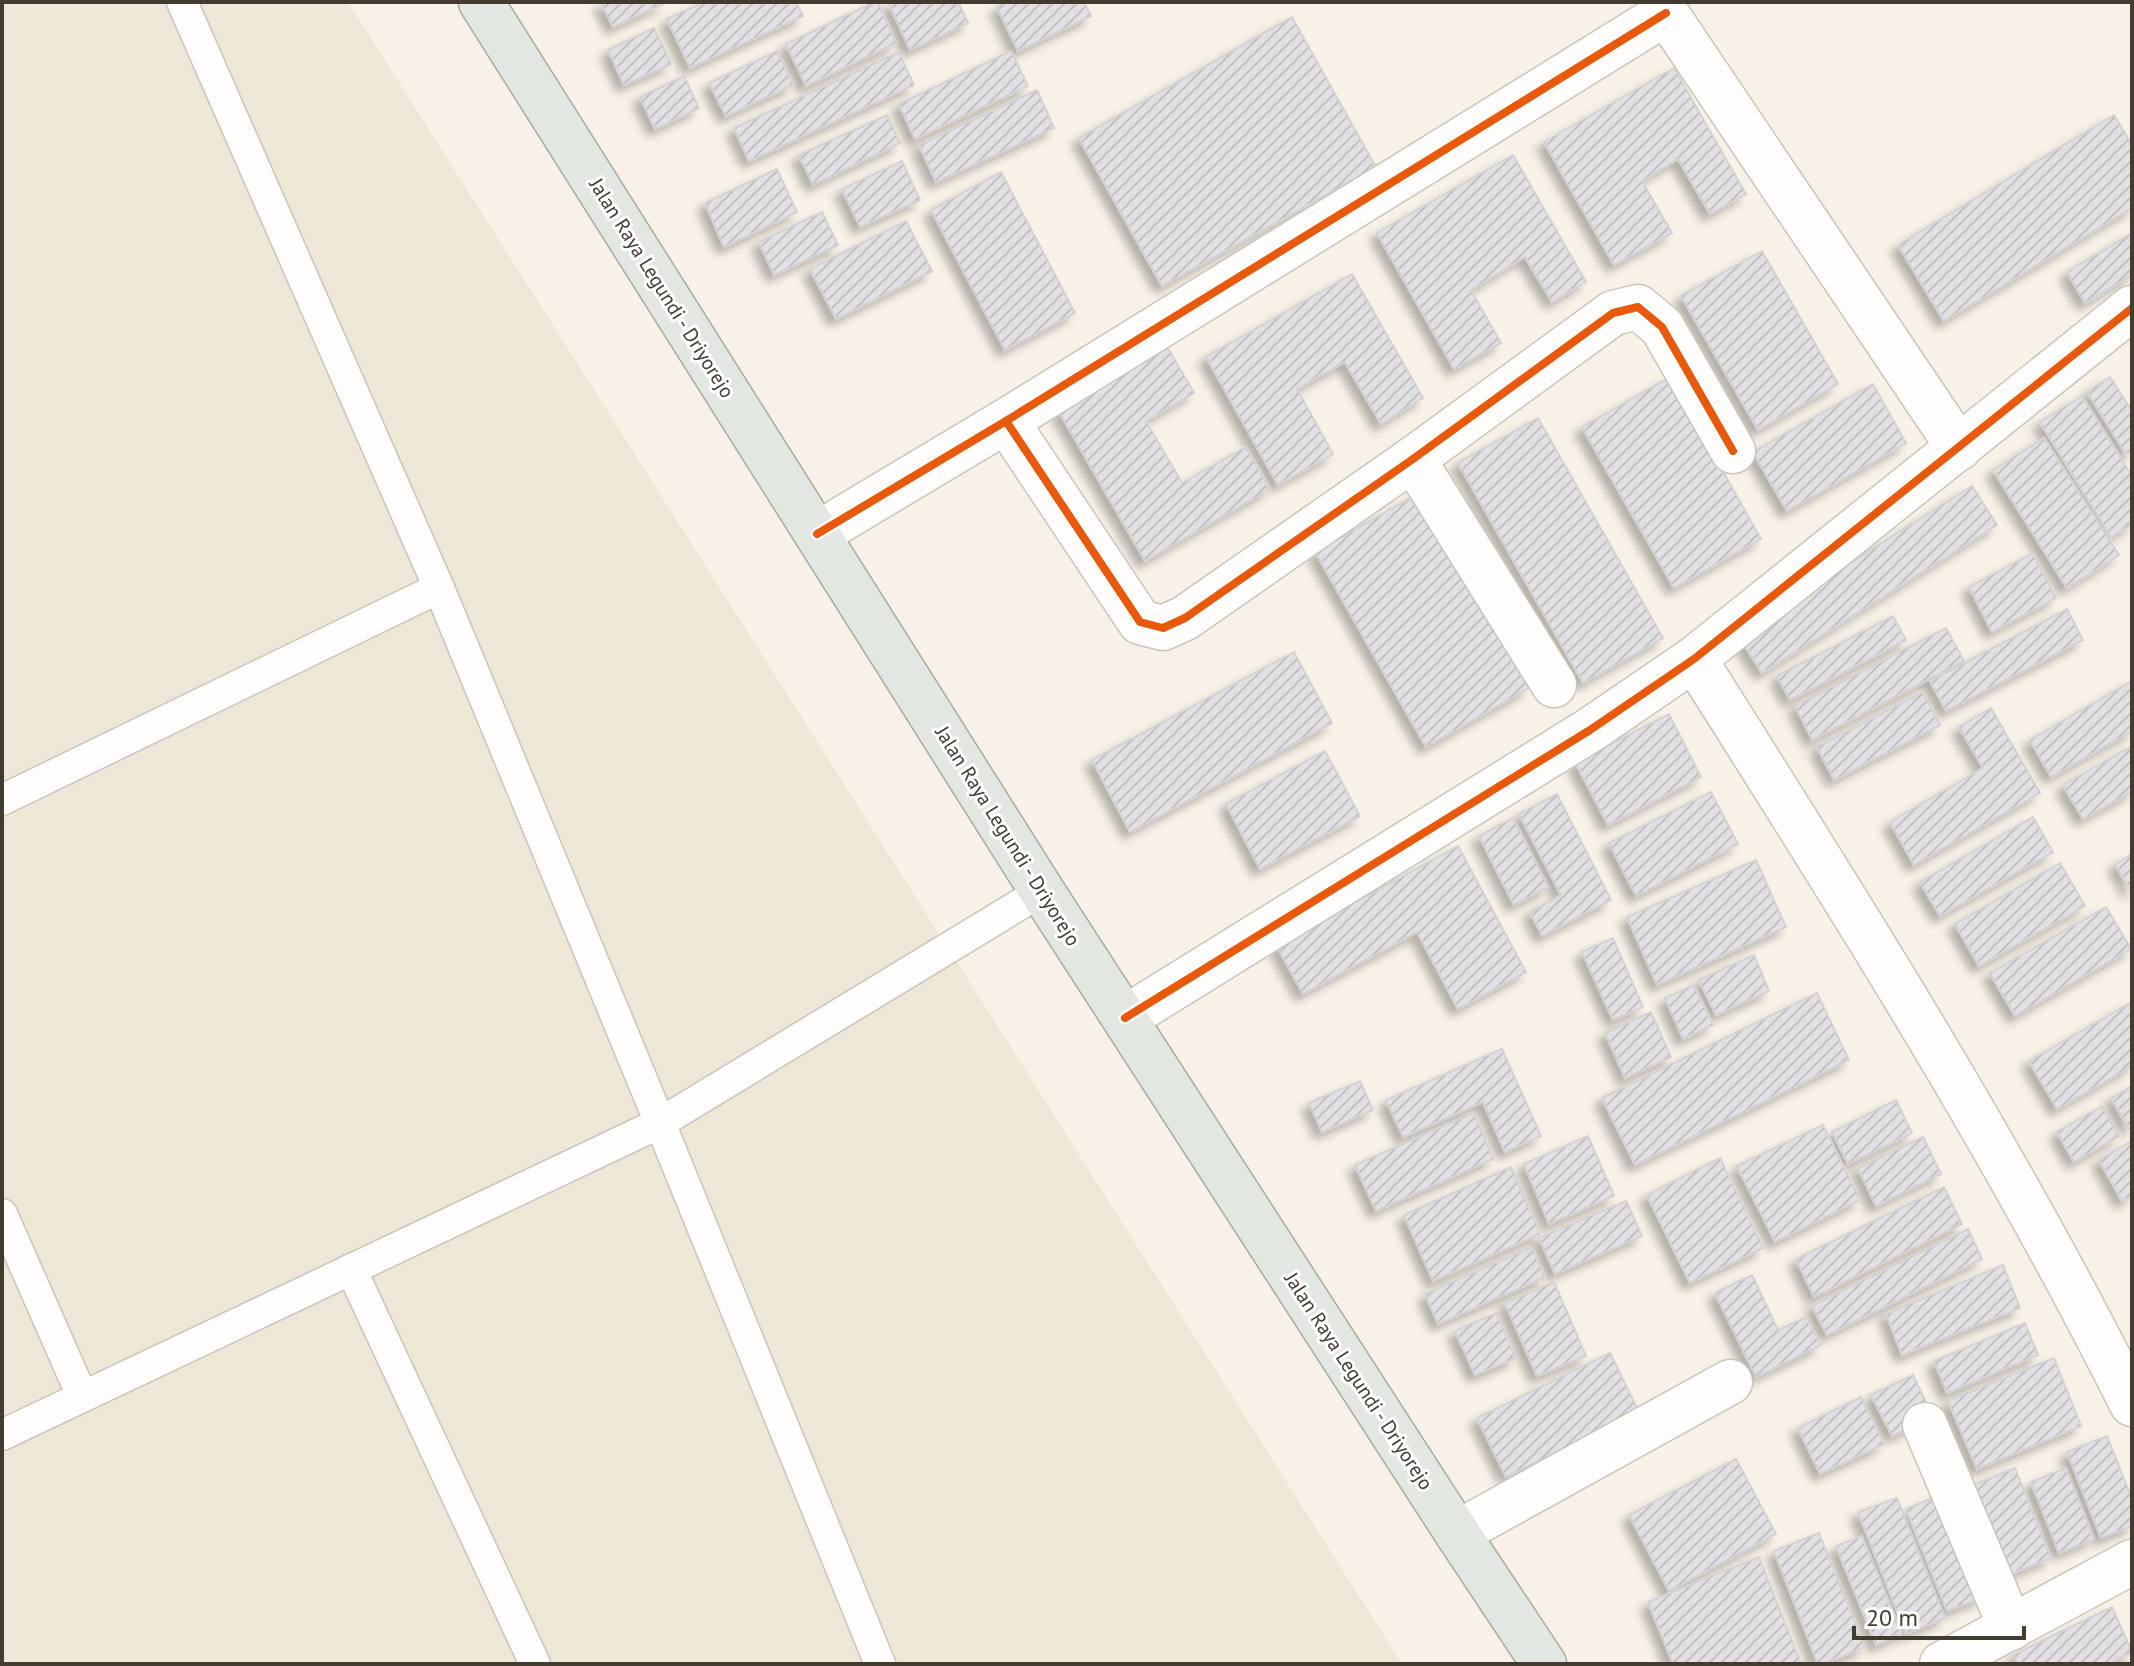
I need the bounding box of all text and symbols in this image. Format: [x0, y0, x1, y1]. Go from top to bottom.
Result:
street label: Jalan Raya Legundi - Driyorejo [583, 172, 740, 403]
street label: Jalan Raya Legundi - Driyorejo [929, 720, 1086, 951]
street label: Jalan Raya Legundi - Driyorejo [1278, 1266, 1439, 1495]
scale bar [1854, 1590, 2024, 1640]
text: 20 m [1866, 1602, 1918, 1633]

